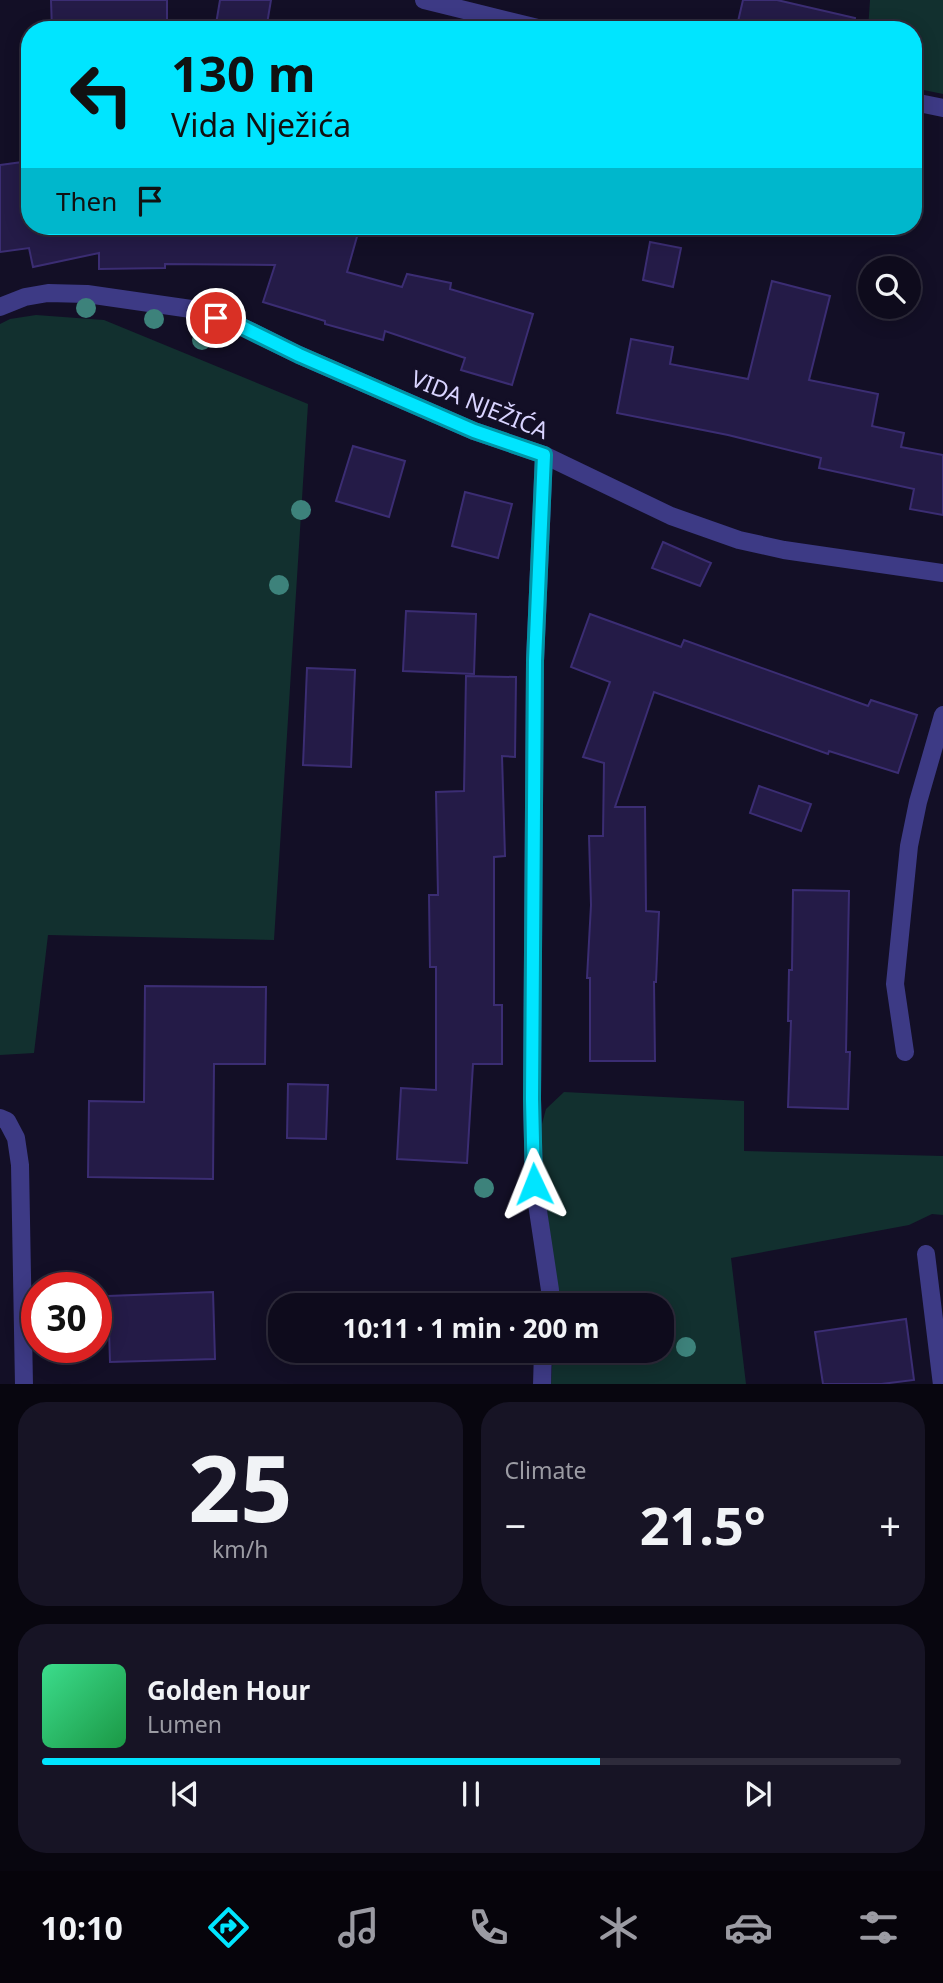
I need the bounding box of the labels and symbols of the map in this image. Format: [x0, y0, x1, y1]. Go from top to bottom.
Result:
pin [186, 288, 246, 348]
street label: VIDA NJEŽIĆA [407, 362, 554, 446]
position arrow [497, 1147, 571, 1221]
speed limit sign: 30 [21, 1272, 112, 1363]

